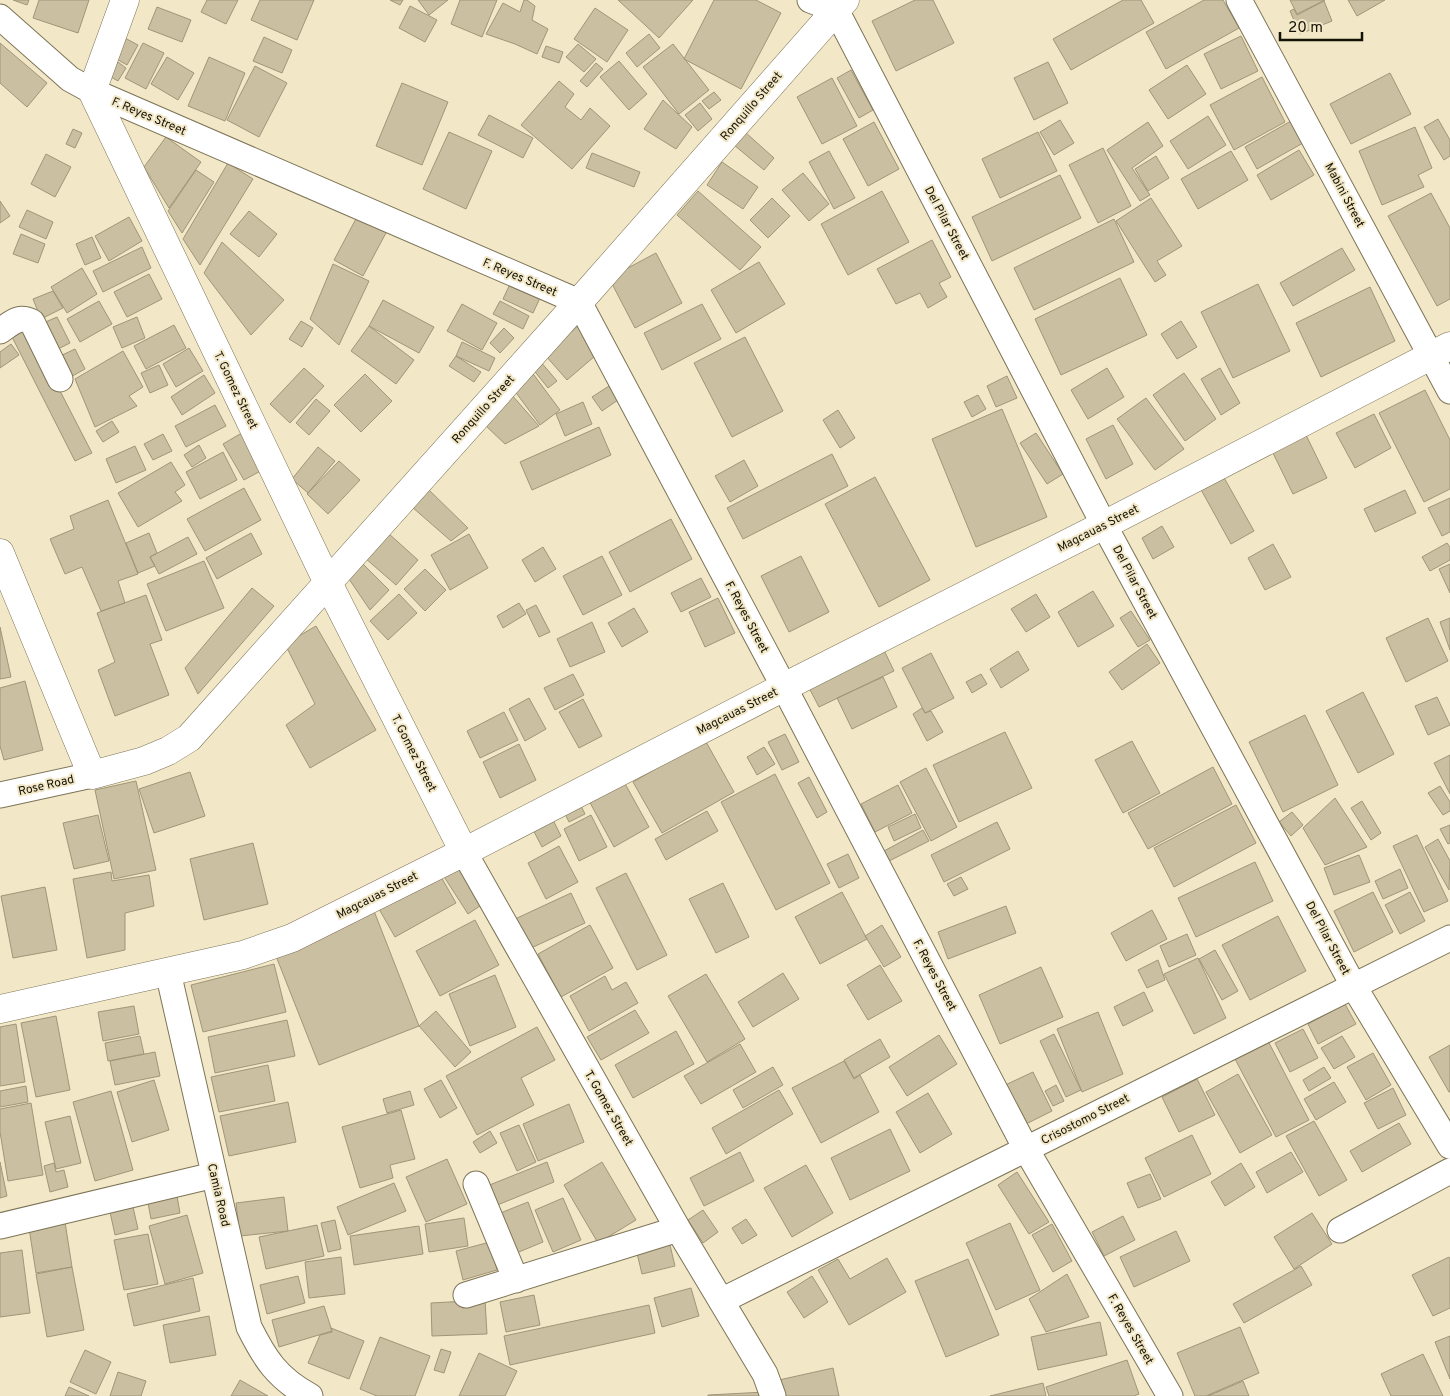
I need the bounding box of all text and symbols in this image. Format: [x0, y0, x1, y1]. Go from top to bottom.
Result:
scale bar [1280, 10, 1362, 42]
text: 20 m [1288, 19, 1323, 38]
street label: Ronquillo Street [717, 69, 786, 145]
street label: F. Reyes Street [109, 94, 188, 140]
street label: Mabini Street [1320, 160, 1368, 231]
street label: Del Pilar Street [920, 184, 972, 263]
street label: F. Reyes Street [480, 255, 559, 301]
street label: T. Gomez Street [209, 349, 261, 432]
street label: Ronquillo Street [449, 372, 519, 447]
street label: Magcauas Street [1055, 501, 1142, 556]
street label: Del Pilar Street [1108, 543, 1160, 622]
street label: F. Reyes Street [720, 579, 772, 656]
street label: Magcauas Street [694, 684, 781, 739]
street label: T. Gomez Street [387, 712, 439, 795]
street label: Rose Road [17, 772, 76, 800]
street label: Magcauas Street [334, 868, 421, 923]
street label: Del Pilar Street [1301, 899, 1353, 978]
street label: F. Reyes Street [908, 937, 960, 1014]
street label: T. Gomez Street [580, 1068, 636, 1149]
street label: Crisostomo Street [1039, 1091, 1132, 1149]
street label: Camia Road [203, 1162, 233, 1228]
street label: F. Reyes Street [1103, 1291, 1157, 1368]

